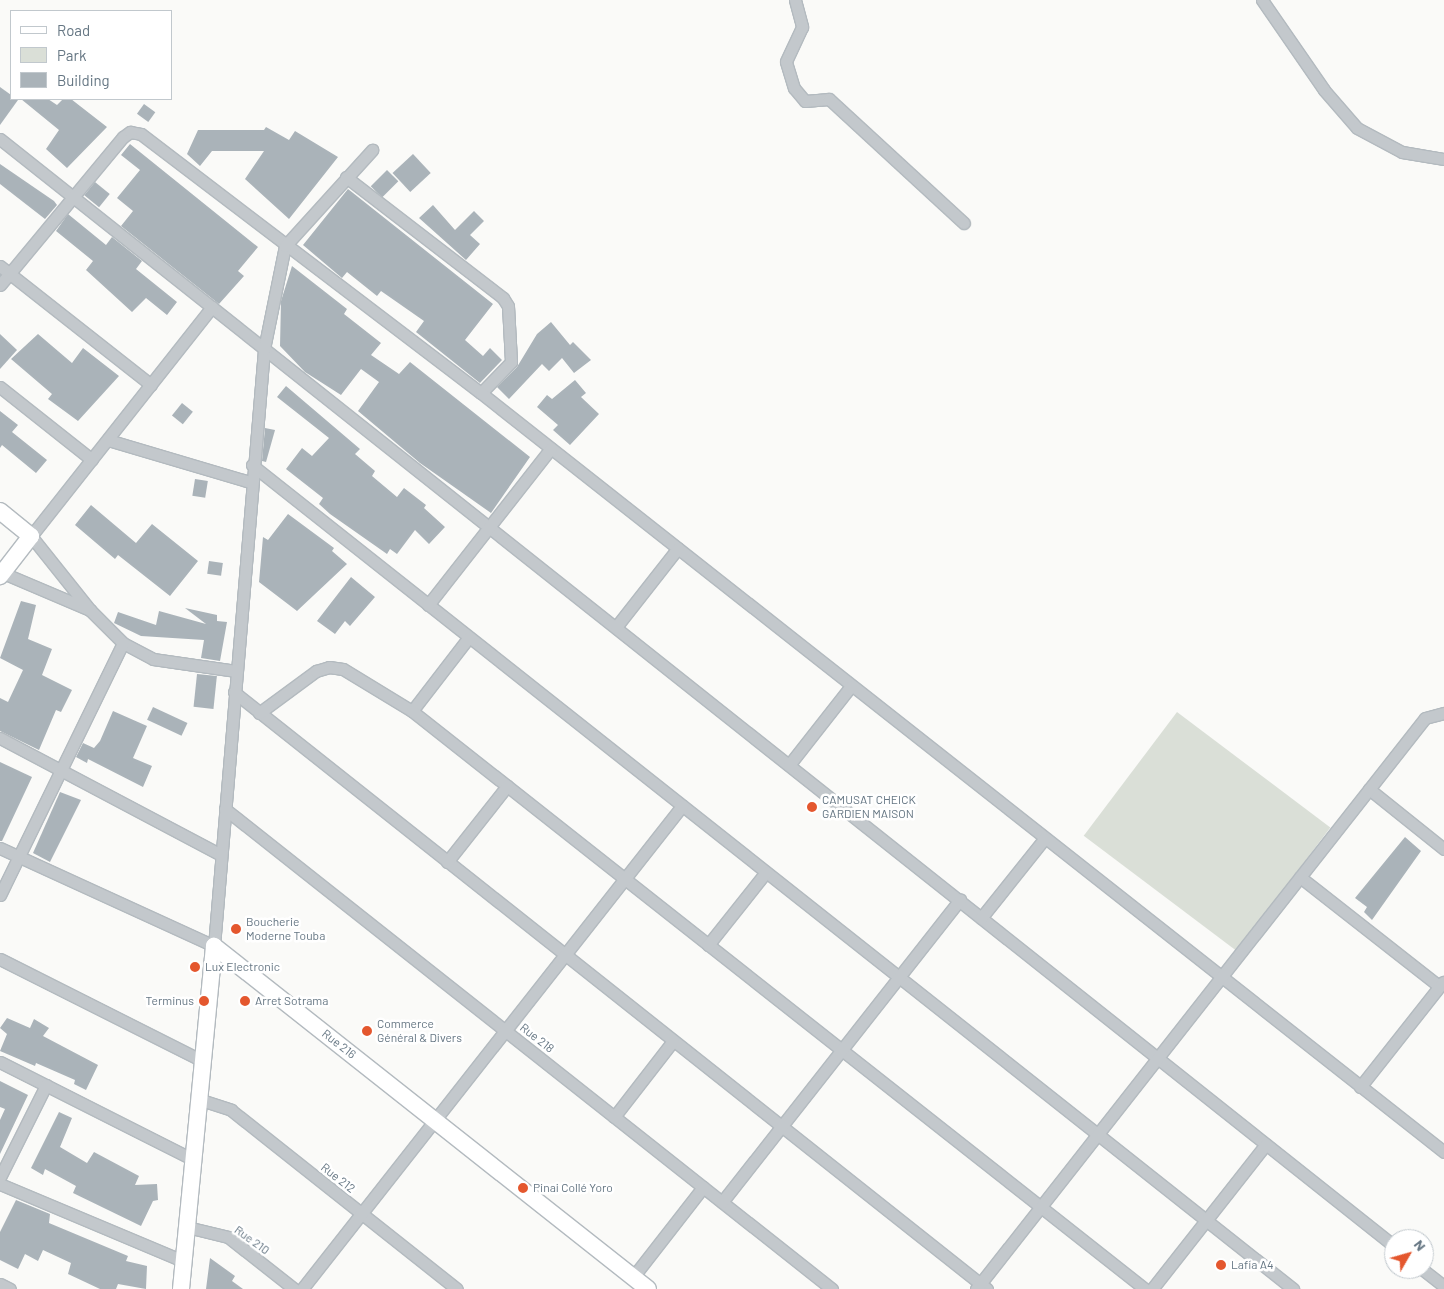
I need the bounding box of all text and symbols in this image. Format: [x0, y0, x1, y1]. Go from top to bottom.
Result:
legend [10, 10, 172, 100]
text: Road [57, 21, 90, 39]
text: Park [57, 46, 86, 64]
text: Building [57, 71, 110, 89]
place label: CAMUSAT CHEICK GARDIEN MAISON [822, 793, 916, 821]
marker: CAMUSAT CHEICK GARDIEN MAISON [806, 801, 818, 813]
place label: Boucherie Moderne Touba [246, 915, 325, 943]
marker: Boucherie Moderne Touba [230, 923, 242, 935]
place label: Lux Electronic [205, 960, 280, 974]
marker: Lux Electronic [189, 961, 201, 973]
place label: Terminus [146, 994, 194, 1008]
place label: Arret Sotrama [255, 994, 328, 1008]
marker: Terminus [198, 995, 210, 1007]
marker: Arret Sotrama [239, 995, 251, 1007]
place label: Commerce Général & Divers [377, 1017, 462, 1045]
street label: Rue 218 [517, 1020, 557, 1056]
marker: Commerce Général & Divers [361, 1025, 373, 1037]
street label: Rue 216 [319, 1026, 359, 1062]
street label: Rue 212 [318, 1160, 358, 1196]
place label: Pinai Collé Yoro [533, 1181, 613, 1195]
marker: Pinai Collé Yoro [517, 1182, 529, 1194]
street label: Rue 210 [232, 1222, 272, 1258]
north arrow [1384, 1229, 1434, 1279]
text: N [1411, 1236, 1430, 1254]
place label: Lafia A4 [1231, 1258, 1274, 1272]
marker: Lafia A4 [1215, 1259, 1227, 1271]

